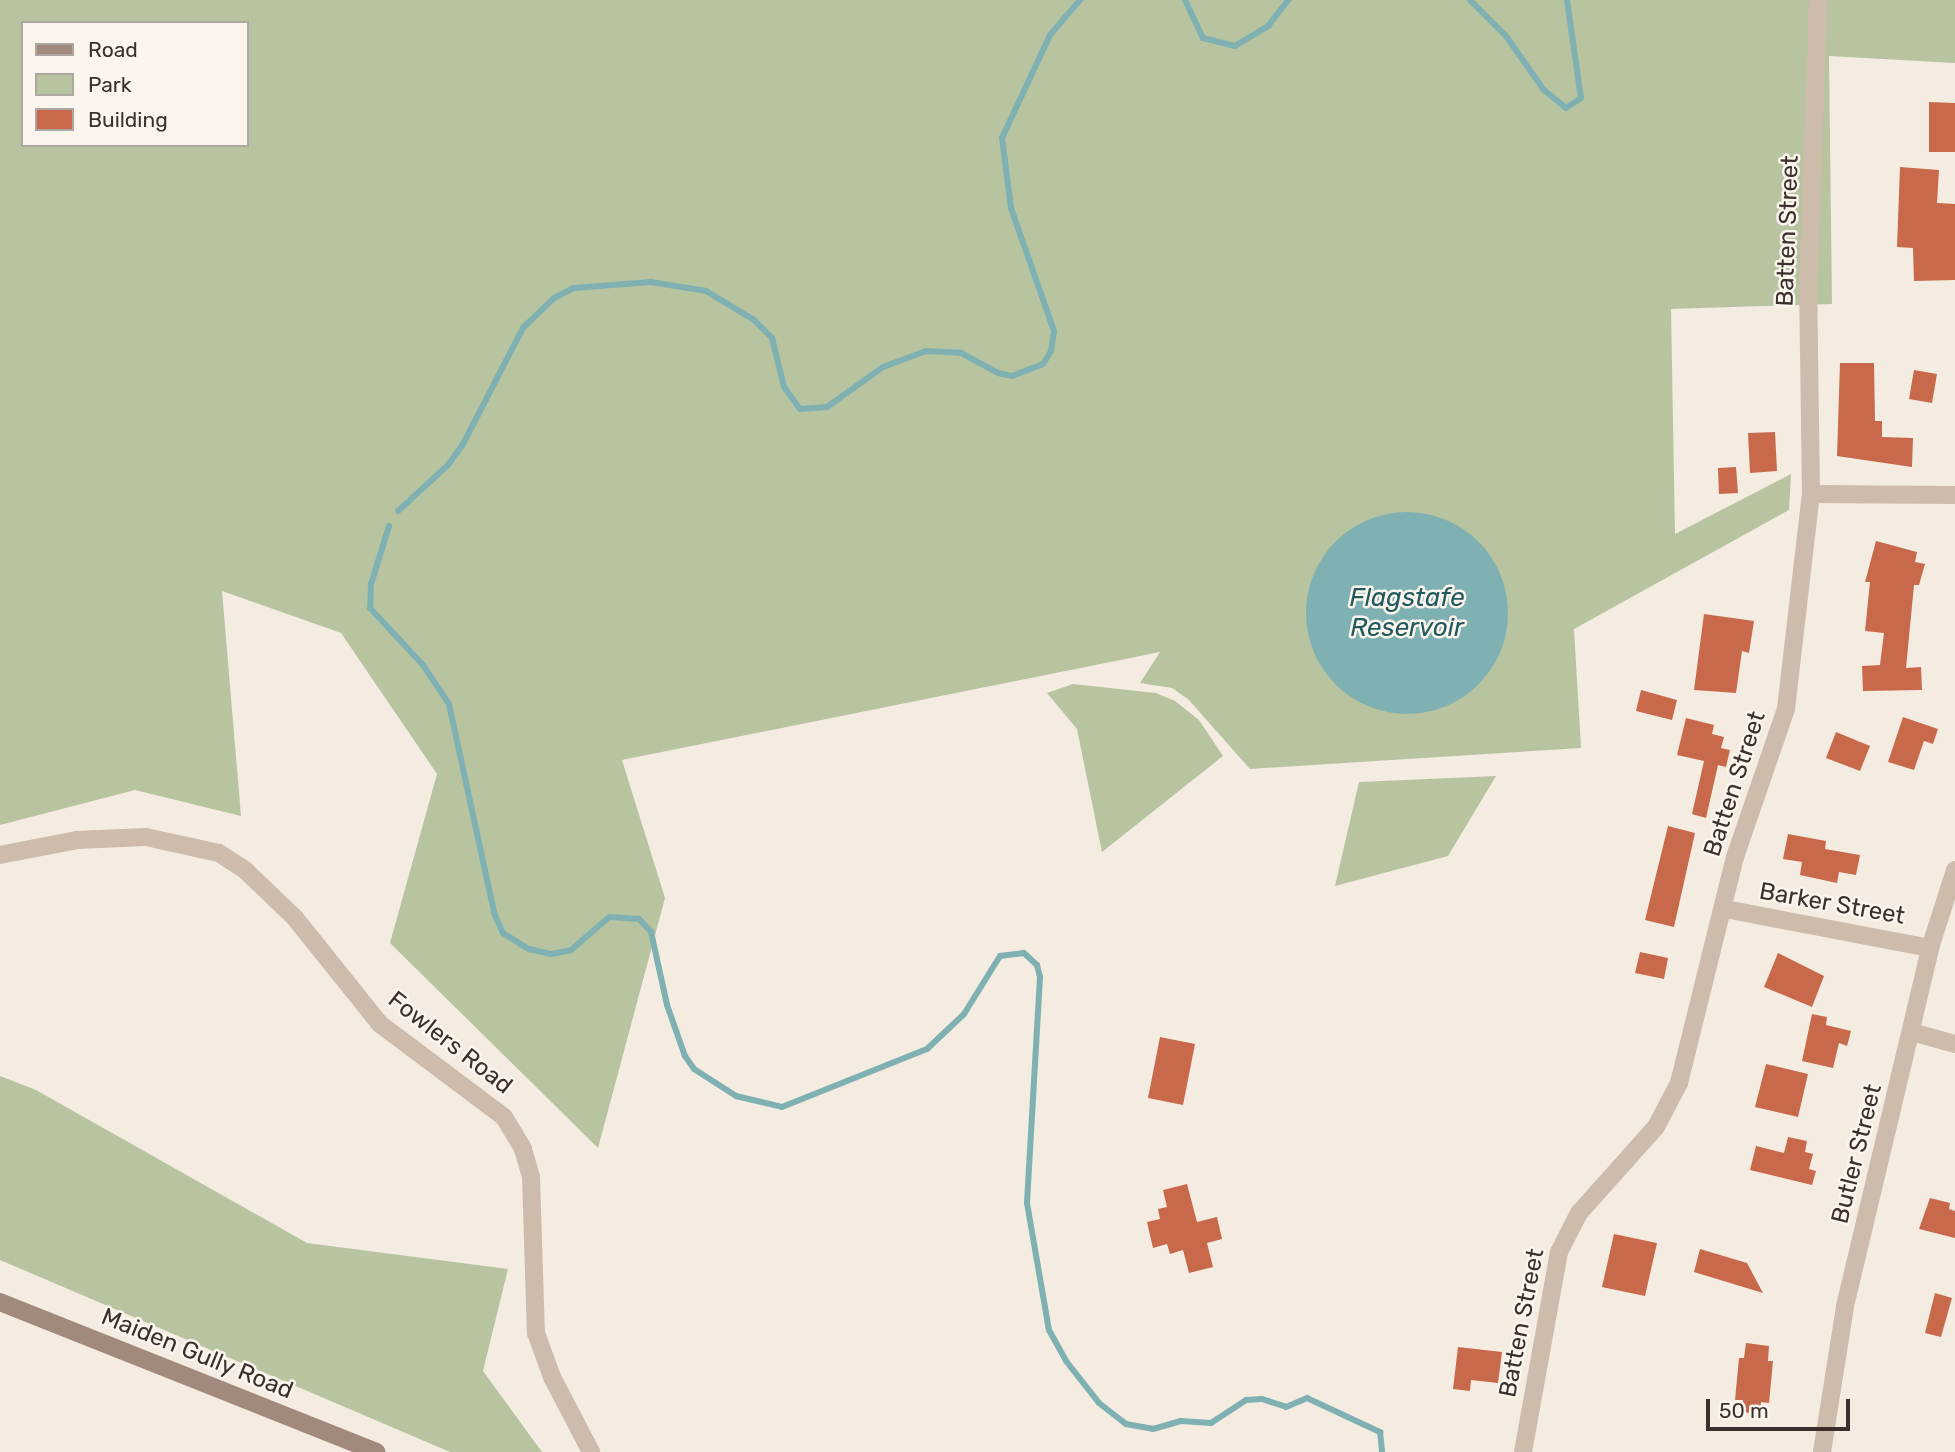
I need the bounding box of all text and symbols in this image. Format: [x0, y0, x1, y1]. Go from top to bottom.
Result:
legend [21, 21, 248, 147]
text: Road [88, 37, 138, 62]
text: Park [88, 72, 132, 97]
text: Building [88, 107, 168, 132]
street label: Batten Street [1771, 155, 1805, 307]
water label: Flagstafe Reservoir [1349, 582, 1465, 644]
street label: Batten Street [1698, 708, 1772, 860]
street label: Barker Street [1757, 877, 1907, 931]
street label: Fowlers Road [382, 986, 518, 1100]
street label: Butler Street [1826, 1081, 1888, 1227]
street label: Batten Street [1493, 1246, 1551, 1400]
street label: Maiden Gully Road [97, 1302, 297, 1406]
scale bar [1710, 1386, 1854, 1430]
text: 50 m [1719, 1398, 1769, 1423]

